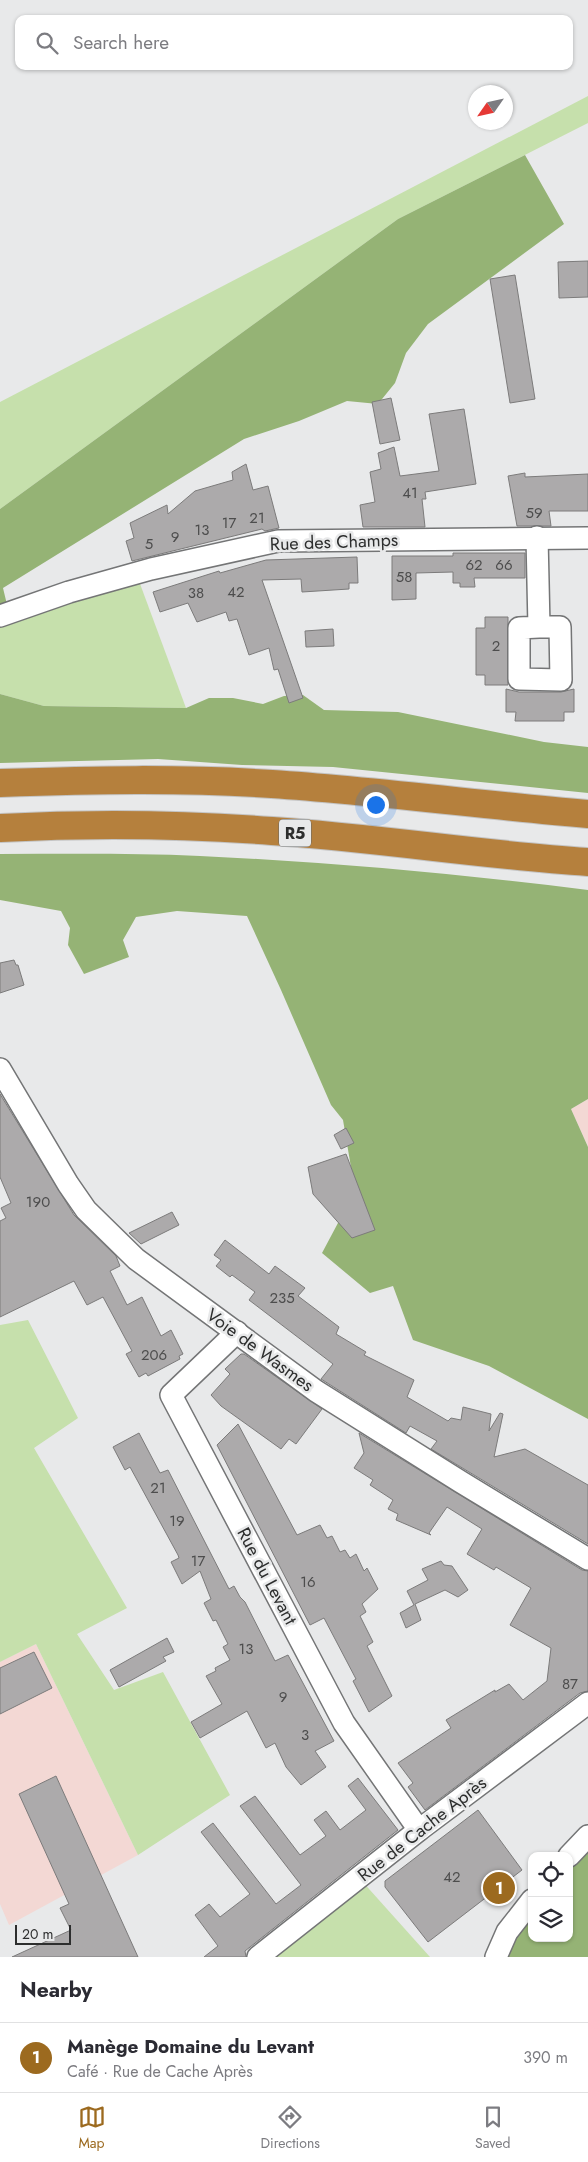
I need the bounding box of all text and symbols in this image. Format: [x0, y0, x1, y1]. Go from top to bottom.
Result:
search box [15, 15, 573, 70]
icon: search [33, 29, 61, 57]
text: Search here [73, 29, 169, 56]
north arrow [468, 85, 513, 130]
house number: 41 [402, 482, 418, 504]
house number: 59 [525, 502, 543, 524]
house number: 21 [249, 507, 265, 529]
house number: 17 [222, 512, 236, 534]
house number: 13 [195, 519, 209, 541]
house number: 9 [171, 526, 179, 548]
street label: Rue des Champs [269, 527, 399, 557]
house number: 5 [145, 533, 153, 555]
house number: 62 [465, 554, 483, 576]
house number: 66 [495, 554, 513, 576]
house number: 58 [396, 566, 412, 588]
house number: 42 [227, 581, 245, 603]
house number: 38 [188, 582, 204, 604]
house number: 2 [492, 635, 500, 657]
your location [363, 792, 389, 818]
road number: R5 [279, 820, 311, 846]
house number: 190 [26, 1191, 50, 1213]
house number: 235 [269, 1287, 295, 1309]
street label: Voie de Wasmes [201, 1302, 319, 1398]
house number: 206 [141, 1344, 167, 1366]
house number: 21 [150, 1477, 166, 1499]
house number: 19 [169, 1510, 185, 1532]
street label: Rue du Levant [230, 1523, 304, 1630]
house number: 17 [191, 1550, 205, 1572]
house number: 16 [300, 1571, 316, 1593]
house number: 13 [239, 1638, 253, 1660]
house number: 87 [562, 1673, 578, 1695]
house number: 9 [279, 1686, 287, 1708]
house number: 3 [301, 1724, 309, 1746]
street label: Rue de Cache Après [352, 1770, 492, 1888]
map controls [528, 1852, 573, 1942]
button: locate [528, 1852, 573, 1897]
house number: 42 [443, 1866, 461, 1888]
pin: 1 [483, 1869, 515, 1907]
button: layers [528, 1897, 573, 1942]
scale bar [15, 1922, 71, 1945]
text: 20 m [22, 1924, 54, 1944]
text: Nearby [20, 1975, 92, 2005]
text: Manège Domaine du Levant [67, 2033, 314, 2060]
text: 1 [32, 2046, 40, 2069]
text: 390 m [523, 2046, 568, 2069]
text: Café · Rue de Cache Après [67, 2060, 253, 2083]
tab: Map [78, 2103, 106, 2153]
tab: Directions [261, 2103, 320, 2153]
tab: Saved [475, 2103, 510, 2153]

